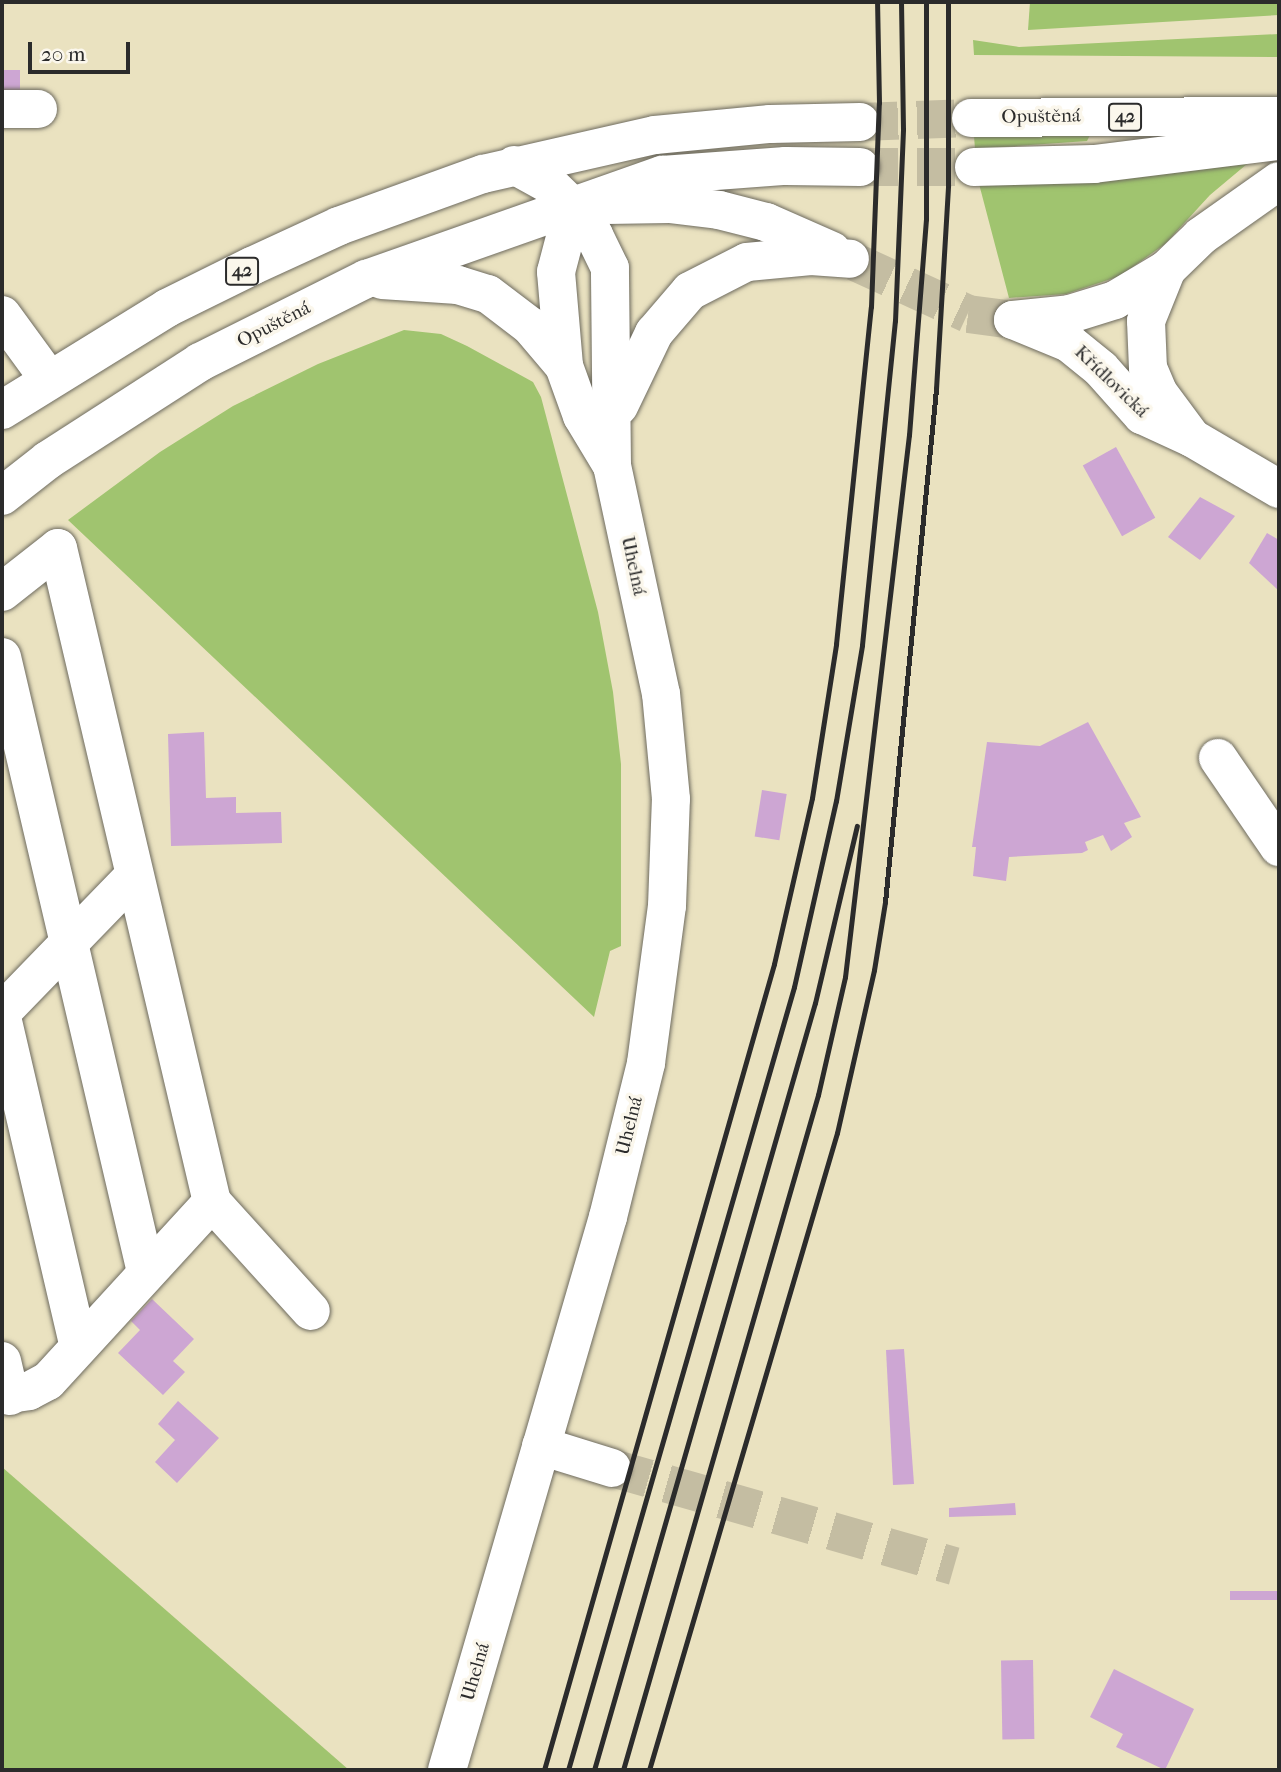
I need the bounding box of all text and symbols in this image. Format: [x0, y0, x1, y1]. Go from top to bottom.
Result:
scale bar [32, 28, 133, 72]
text: 20 m [41, 42, 85, 66]
road number: 42 [1108, 103, 1142, 132]
street label: Opuštěná [1001, 105, 1081, 129]
road number: 42 [224, 256, 260, 286]
street label: Opuštěná [234, 297, 314, 353]
street label: Křídlovická [1069, 341, 1153, 423]
street label: Uhelná [616, 534, 650, 598]
street label: Uhelná [612, 1094, 648, 1158]
street label: Uhelná [457, 1640, 495, 1704]

